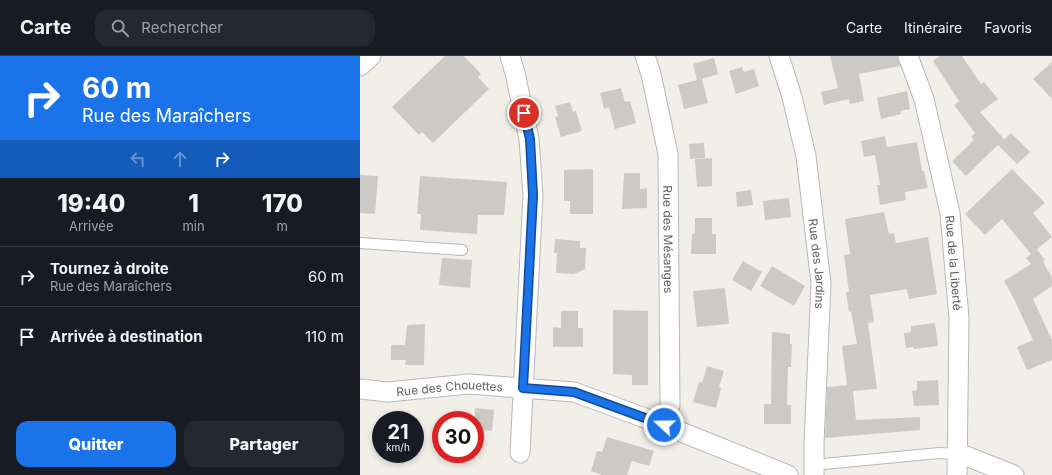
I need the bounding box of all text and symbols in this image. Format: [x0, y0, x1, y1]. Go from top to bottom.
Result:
search box [95, 10, 375, 46]
text: Carte [20, 16, 71, 39]
icon: search [109, 17, 131, 39]
text: Rechercher [141, 18, 223, 37]
text: Carte [846, 19, 882, 36]
text: Itinéraire [904, 19, 962, 36]
text: Favoris [984, 19, 1032, 36]
text: 60 m [82, 71, 151, 105]
icon: right [16, 72, 68, 124]
pin [507, 96, 541, 130]
icon: arrive [513, 102, 535, 124]
text: Rue des Maraîchers [82, 105, 251, 126]
icon: left [127, 148, 149, 170]
icon: ahead [169, 148, 191, 170]
icon: right [211, 148, 233, 170]
street label: Rue des Mésanges [661, 185, 677, 293]
text: 19:40 [57, 189, 125, 218]
text: 1 [188, 189, 199, 218]
text: 170 [262, 189, 303, 218]
street label: Rue de la Liberté [943, 215, 966, 311]
text: Arrivée [69, 218, 113, 234]
text: min [182, 218, 205, 234]
text: m [277, 218, 288, 234]
street label: Rue des Jardins [806, 218, 829, 309]
text: Tournez à droite [50, 259, 169, 278]
icon: right [16, 266, 38, 288]
text: 60 m [308, 267, 344, 286]
text: Rue des Maraîchers [50, 278, 172, 294]
icon: arrive [16, 326, 38, 348]
text: Arrivée à destination [50, 327, 203, 346]
text: 110 m [305, 327, 344, 346]
street label: Rue des Chouettes [395, 376, 504, 399]
position arrow [643, 404, 685, 446]
speed limit sign: 30 [432, 411, 484, 463]
text: 21 [387, 420, 409, 444]
button: Quitter [16, 421, 176, 467]
button: Partager [184, 421, 344, 467]
text: km/h [386, 441, 410, 453]

